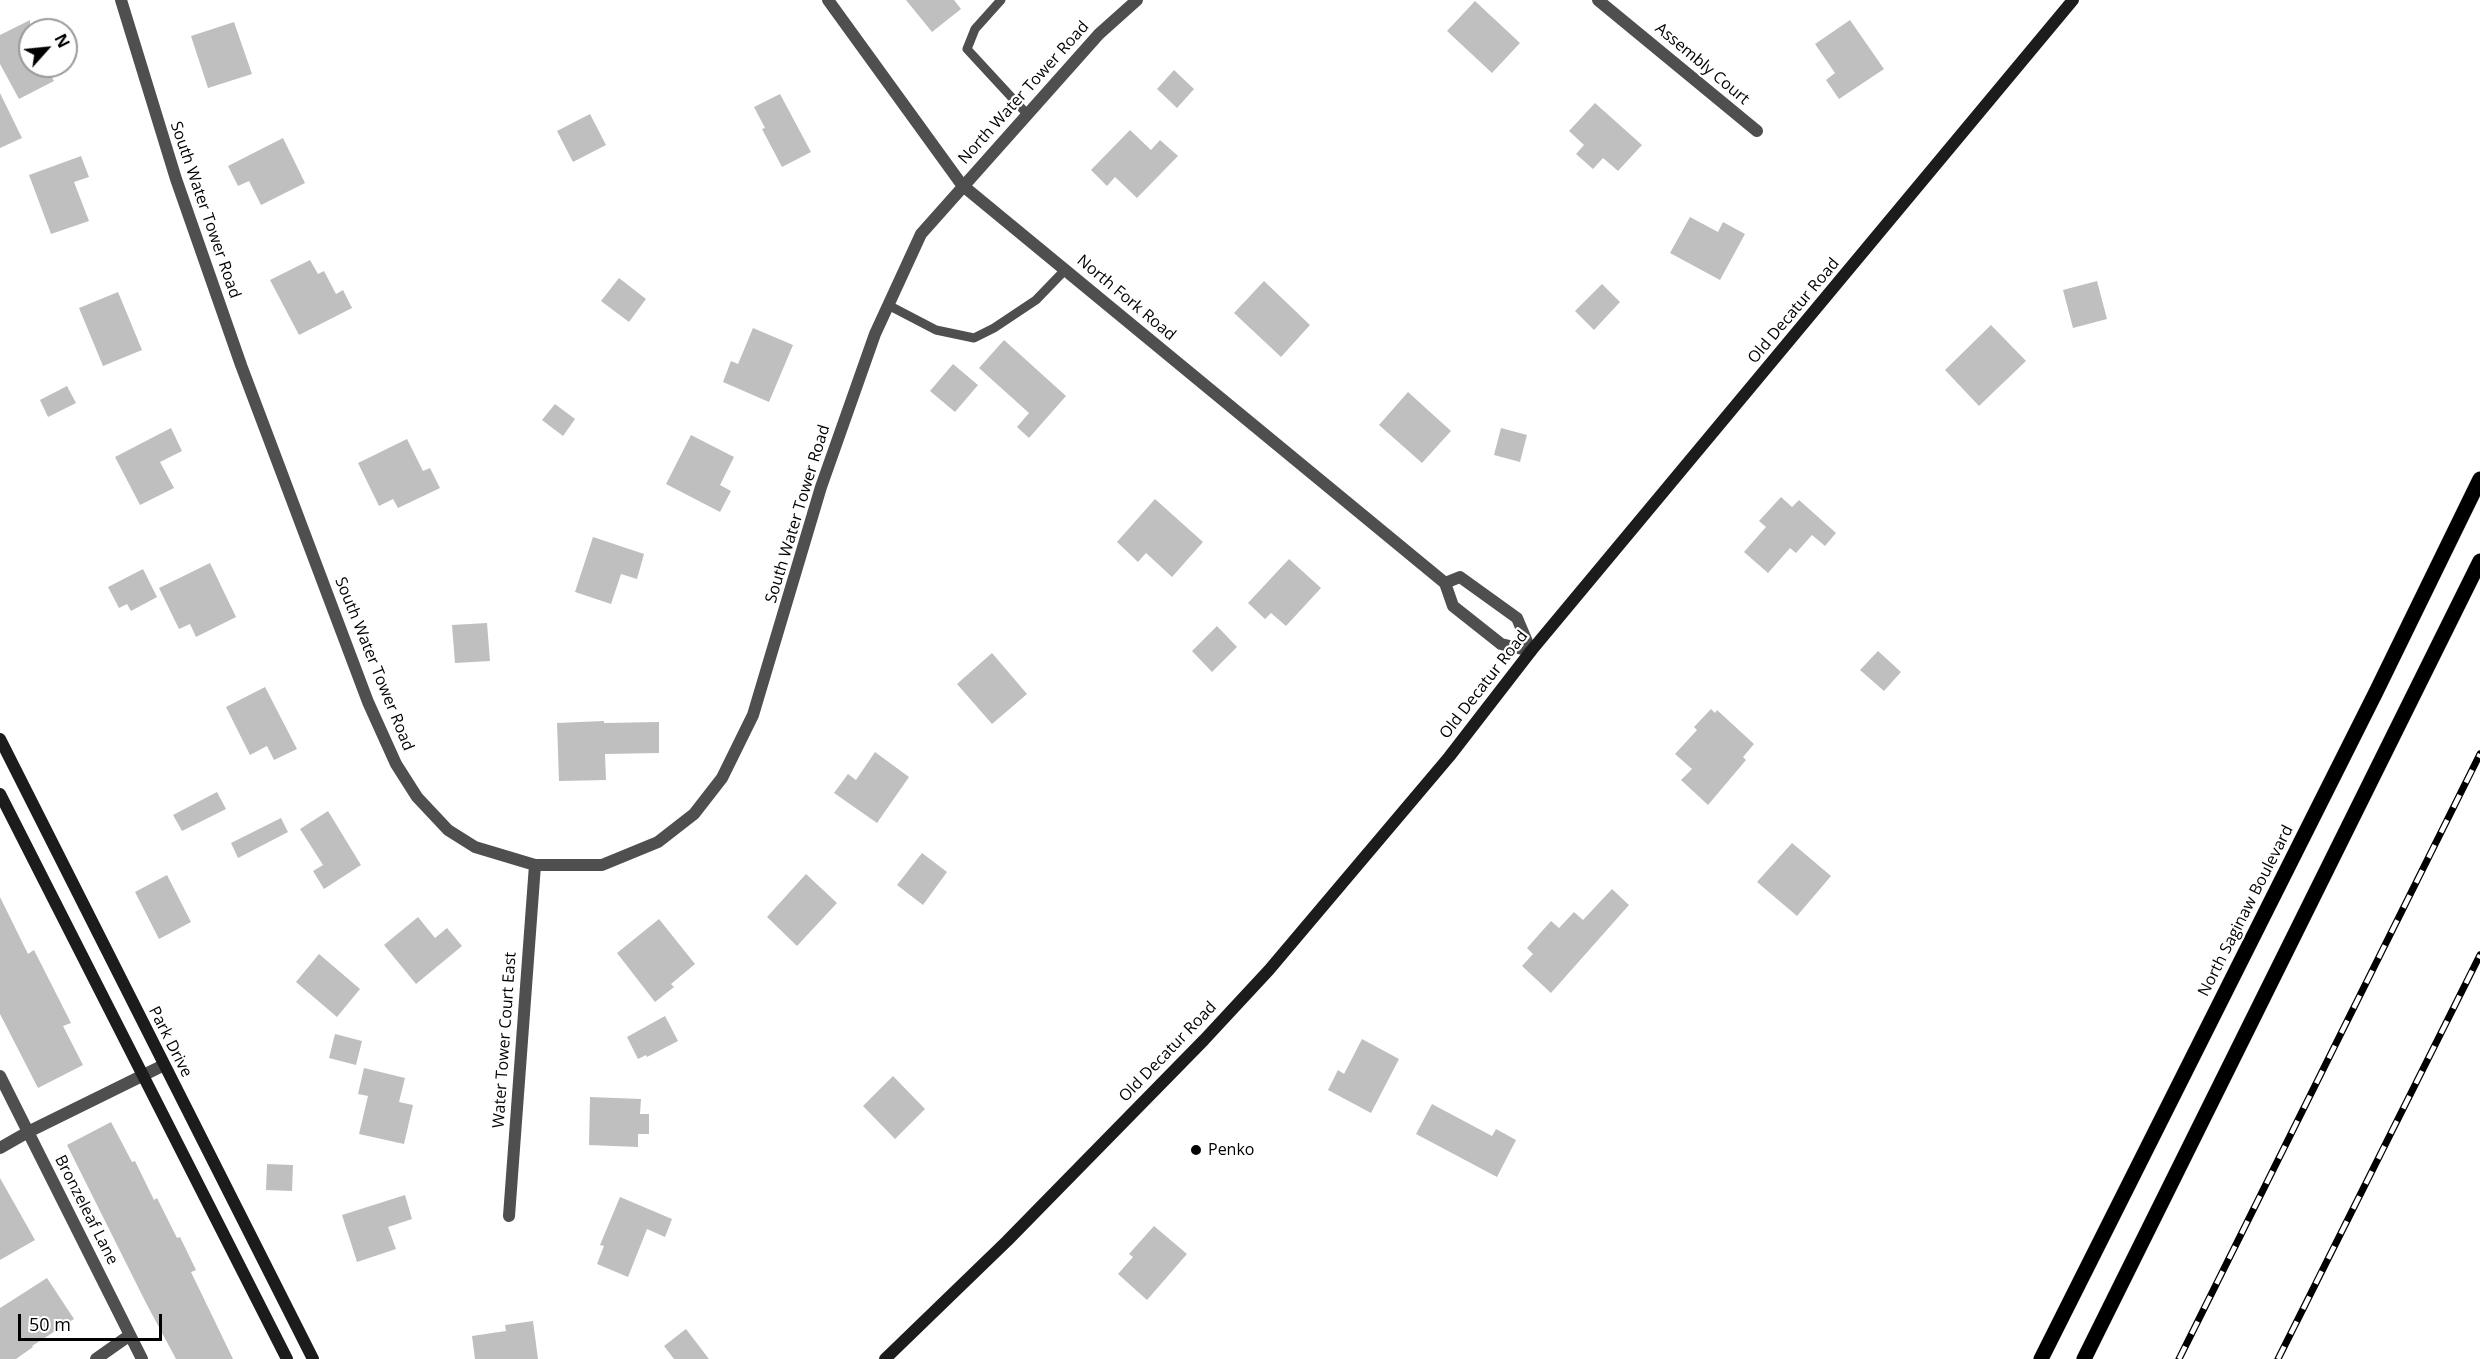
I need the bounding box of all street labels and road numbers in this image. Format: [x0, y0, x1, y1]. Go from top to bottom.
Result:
street label: North Water Tower Road [955, 18, 1093, 168]
street label: Assembly Court [1651, 19, 1753, 109]
street label: South Water Tower Road [166, 119, 244, 301]
street label: North Fork Road [1073, 251, 1179, 345]
street label: Old Decatur Road [1744, 254, 1844, 368]
street label: South Water Tower Road [762, 422, 834, 606]
street label: South Water Tower Road [330, 574, 418, 754]
street label: Old Decatur Road [1436, 627, 1532, 743]
street label: North Saginaw Boulevard [2194, 822, 2298, 1000]
street label: Water Tower Court East [489, 951, 521, 1129]
street label: Old Decatur Road [1115, 998, 1221, 1106]
street label: Park Drive [144, 1003, 196, 1081]
street label: Bronzeleaf Lane [50, 1152, 122, 1268]

